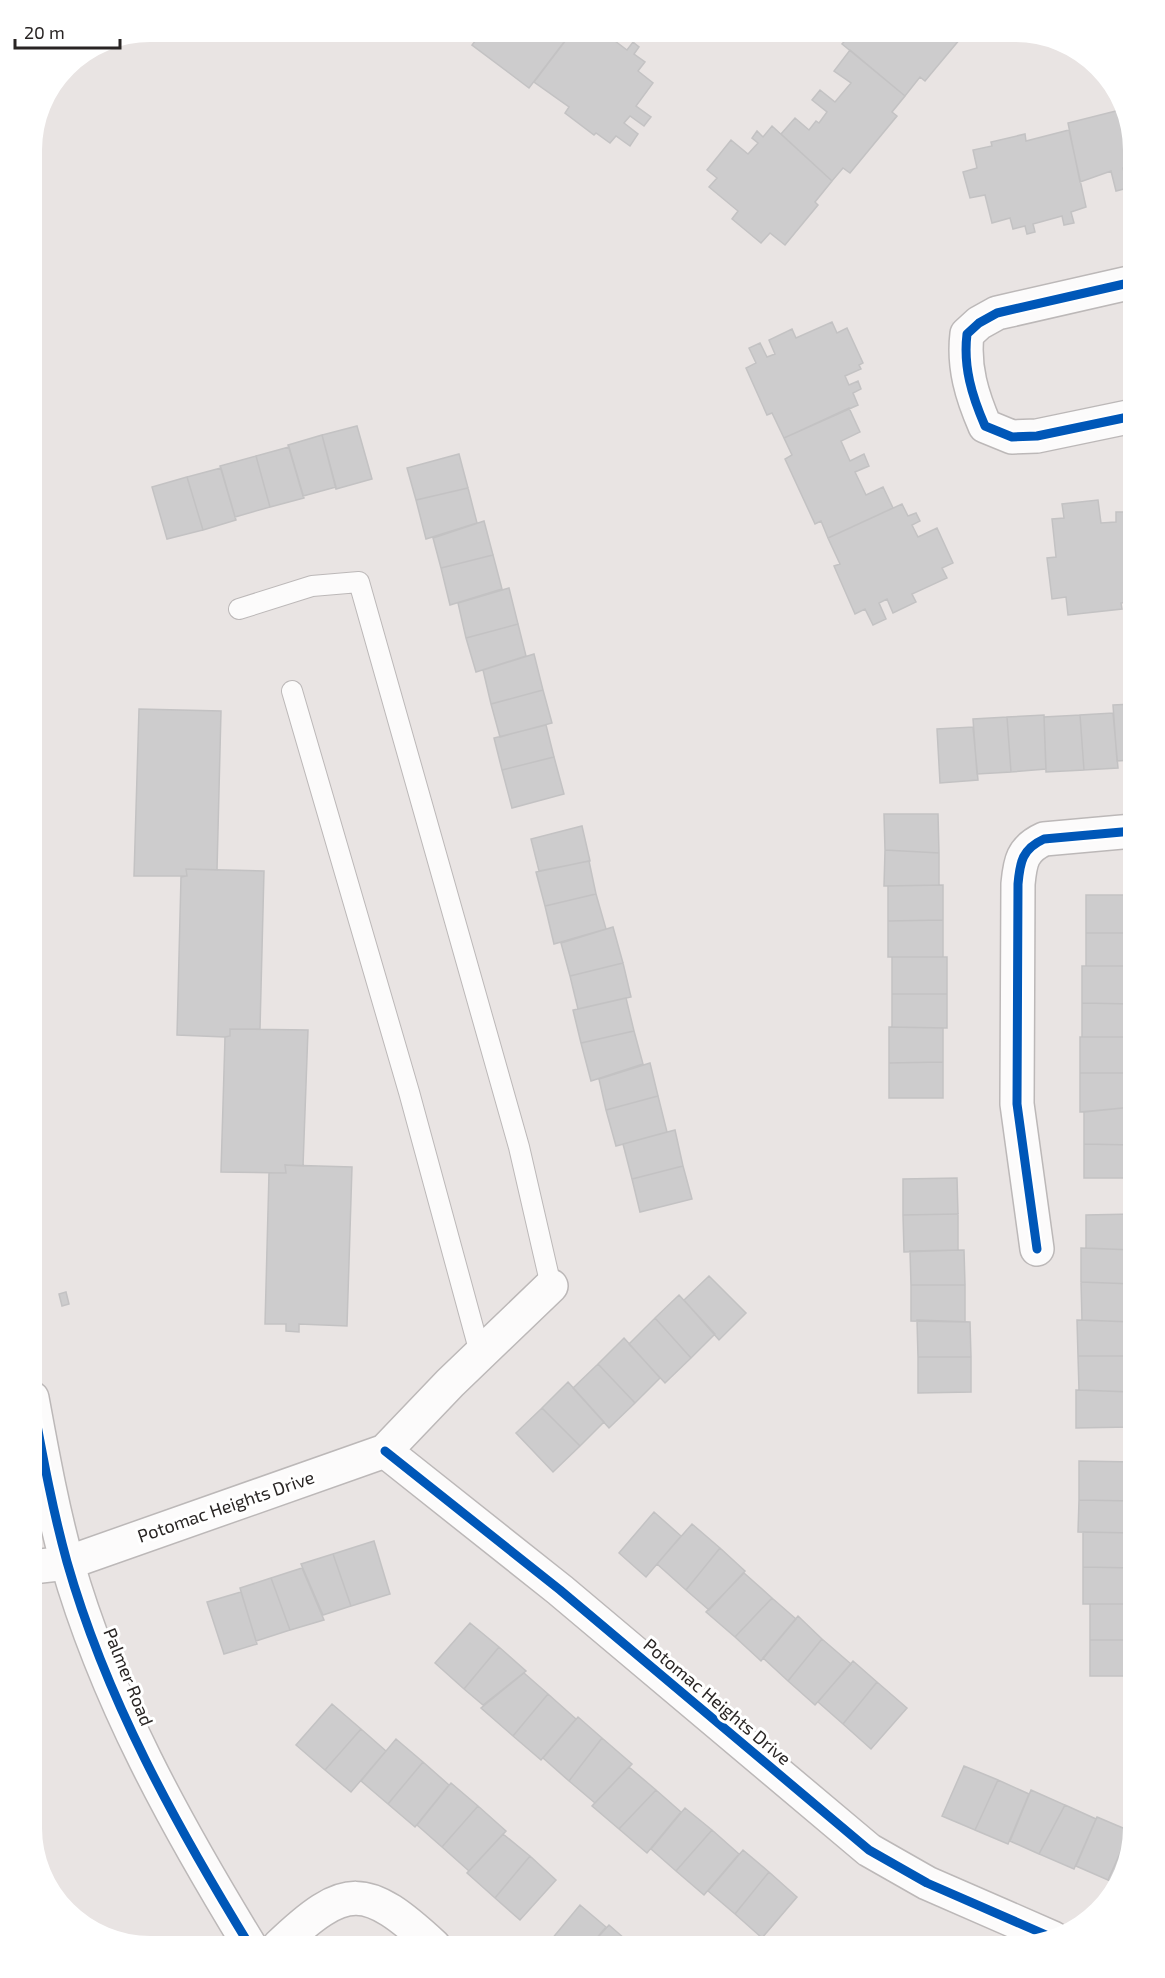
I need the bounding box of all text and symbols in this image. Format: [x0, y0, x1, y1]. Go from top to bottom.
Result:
scale bar [15, 12, 120, 50]
text: 20 m [24, 21, 65, 43]
street label: Potomac Heights Drive [134, 1465, 317, 1547]
street label: Palmer Road [99, 1625, 159, 1729]
street label: Potomac Heights Drive [639, 1633, 796, 1769]

